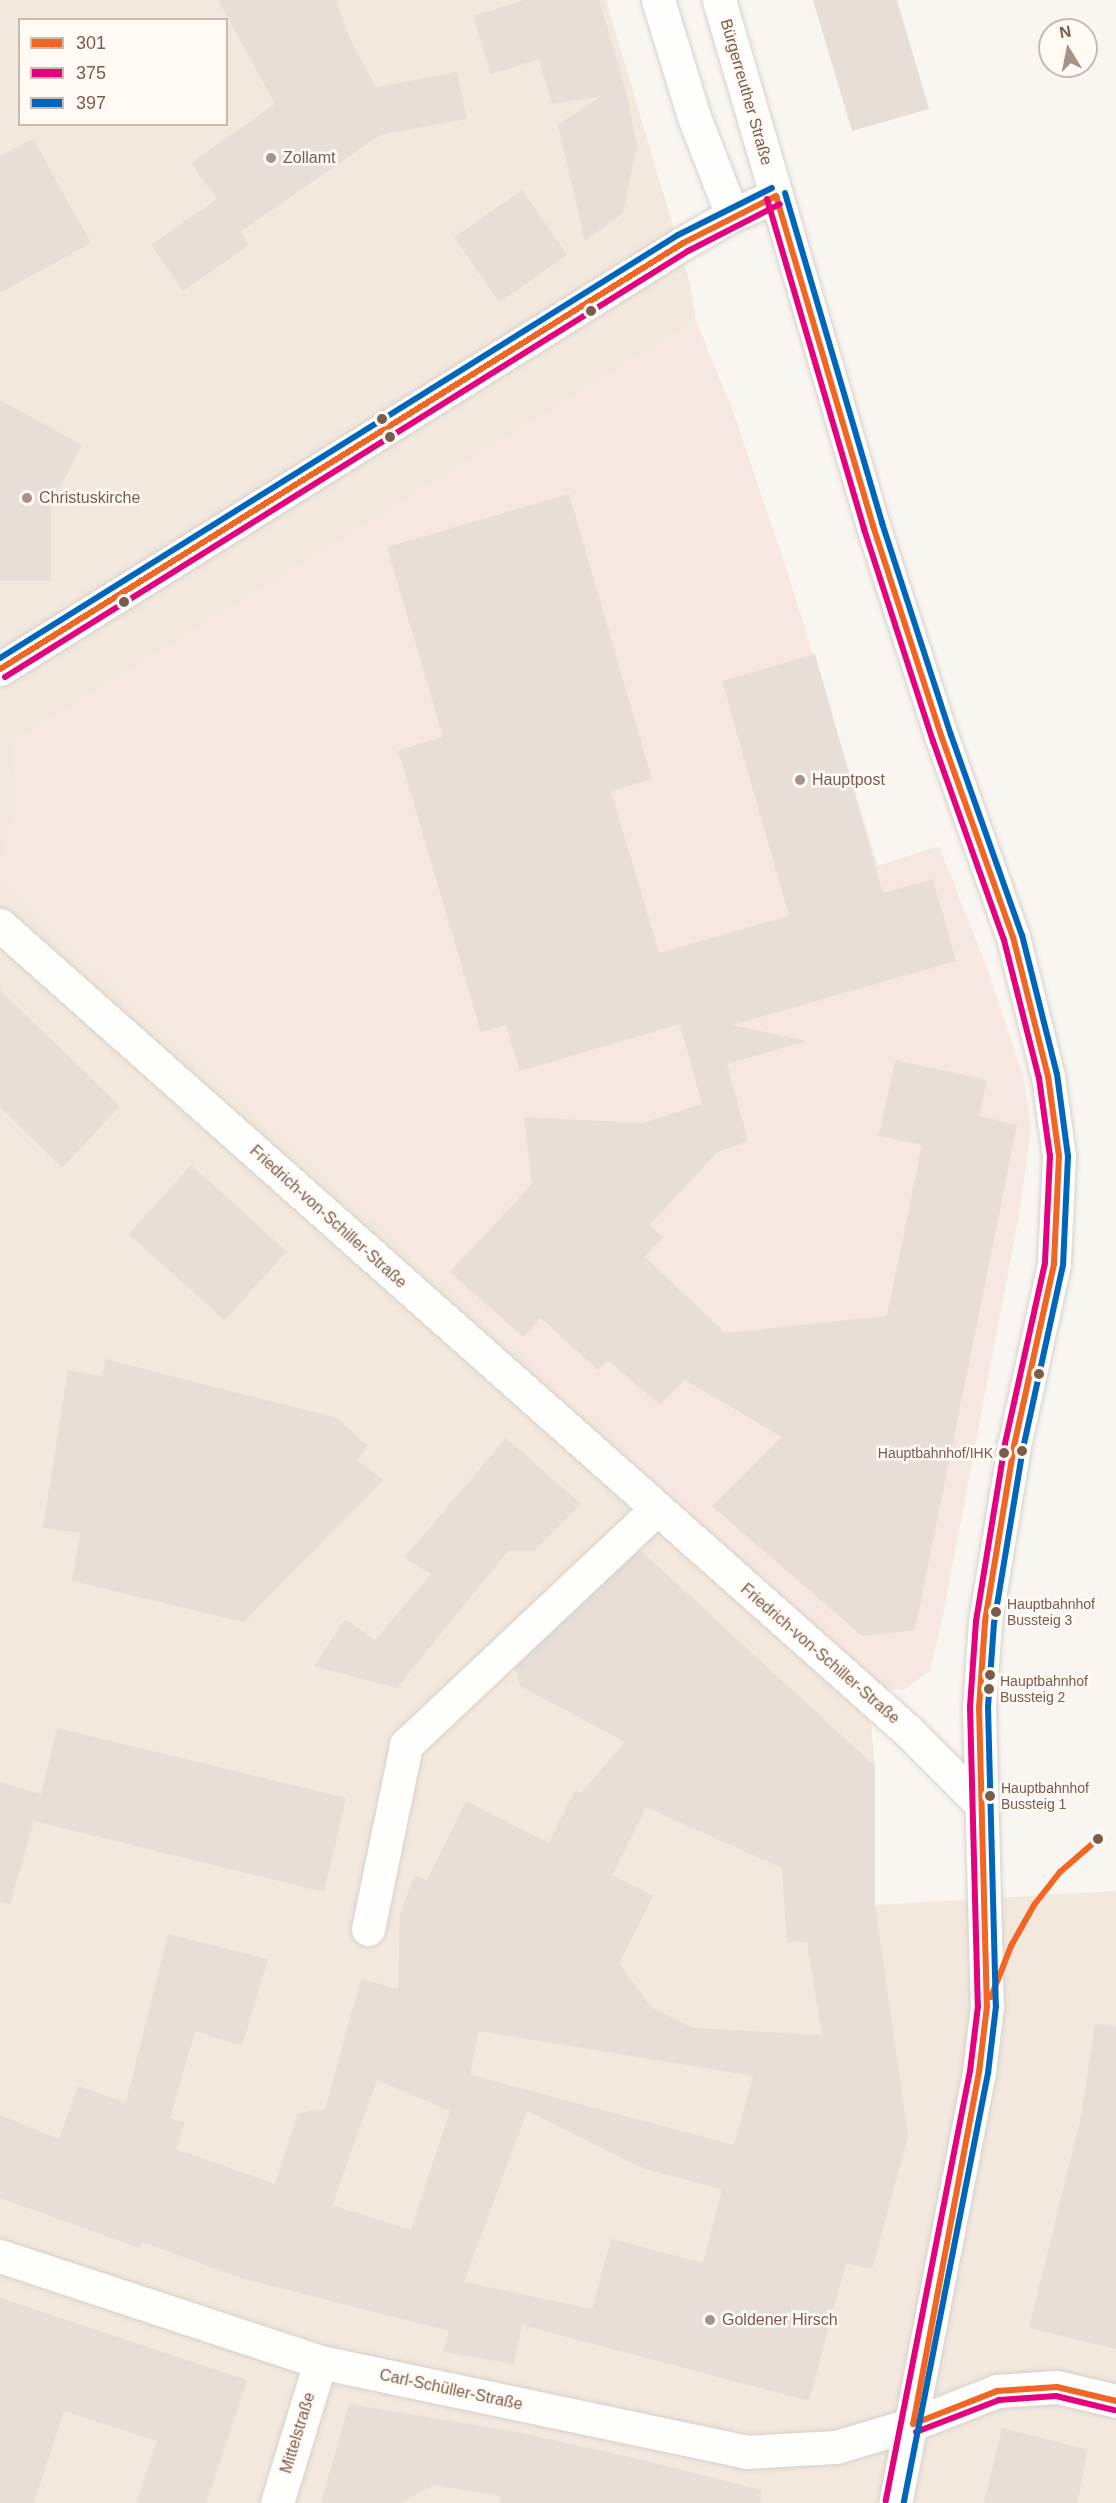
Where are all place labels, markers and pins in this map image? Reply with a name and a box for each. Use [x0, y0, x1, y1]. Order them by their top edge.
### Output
place label: Zollamt [283, 148, 335, 168]
marker: Zollamt [264, 151, 278, 165]
unlabelled marker [585, 305, 597, 317]
unlabelled marker [376, 413, 388, 425]
unlabelled marker [384, 431, 396, 443]
place label: Christuskirche [39, 488, 140, 508]
marker: Christuskirche [20, 491, 34, 505]
unlabelled marker [118, 596, 130, 608]
place label: Hauptpost [812, 770, 885, 790]
marker: Hauptpost [793, 773, 807, 787]
unlabelled marker [1033, 1368, 1045, 1380]
place label: Hauptbahnhof/IHK [878, 1445, 993, 1461]
unlabelled marker [1016, 1445, 1028, 1457]
marker: Hauptbahnhof/IHK [998, 1447, 1010, 1459]
place label: Hauptbahnhof Bussteig 3 [1007, 1596, 1095, 1628]
marker: Hauptbahnhof Bussteig 3 [990, 1606, 1002, 1618]
unlabelled marker [984, 1669, 996, 1681]
place label: Hauptbahnhof Bussteig 2 [1000, 1673, 1088, 1706]
marker: Hauptbahnhof Bussteig 2 [983, 1683, 995, 1695]
place label: Hauptbahnhof Bussteig 1 [1001, 1780, 1089, 1812]
marker: Hauptbahnhof Bussteig 1 [984, 1790, 996, 1802]
unlabelled marker [1092, 1833, 1104, 1845]
place label: Goldener Hirsch [722, 2310, 838, 2330]
marker: Goldener Hirsch [703, 2313, 717, 2327]

